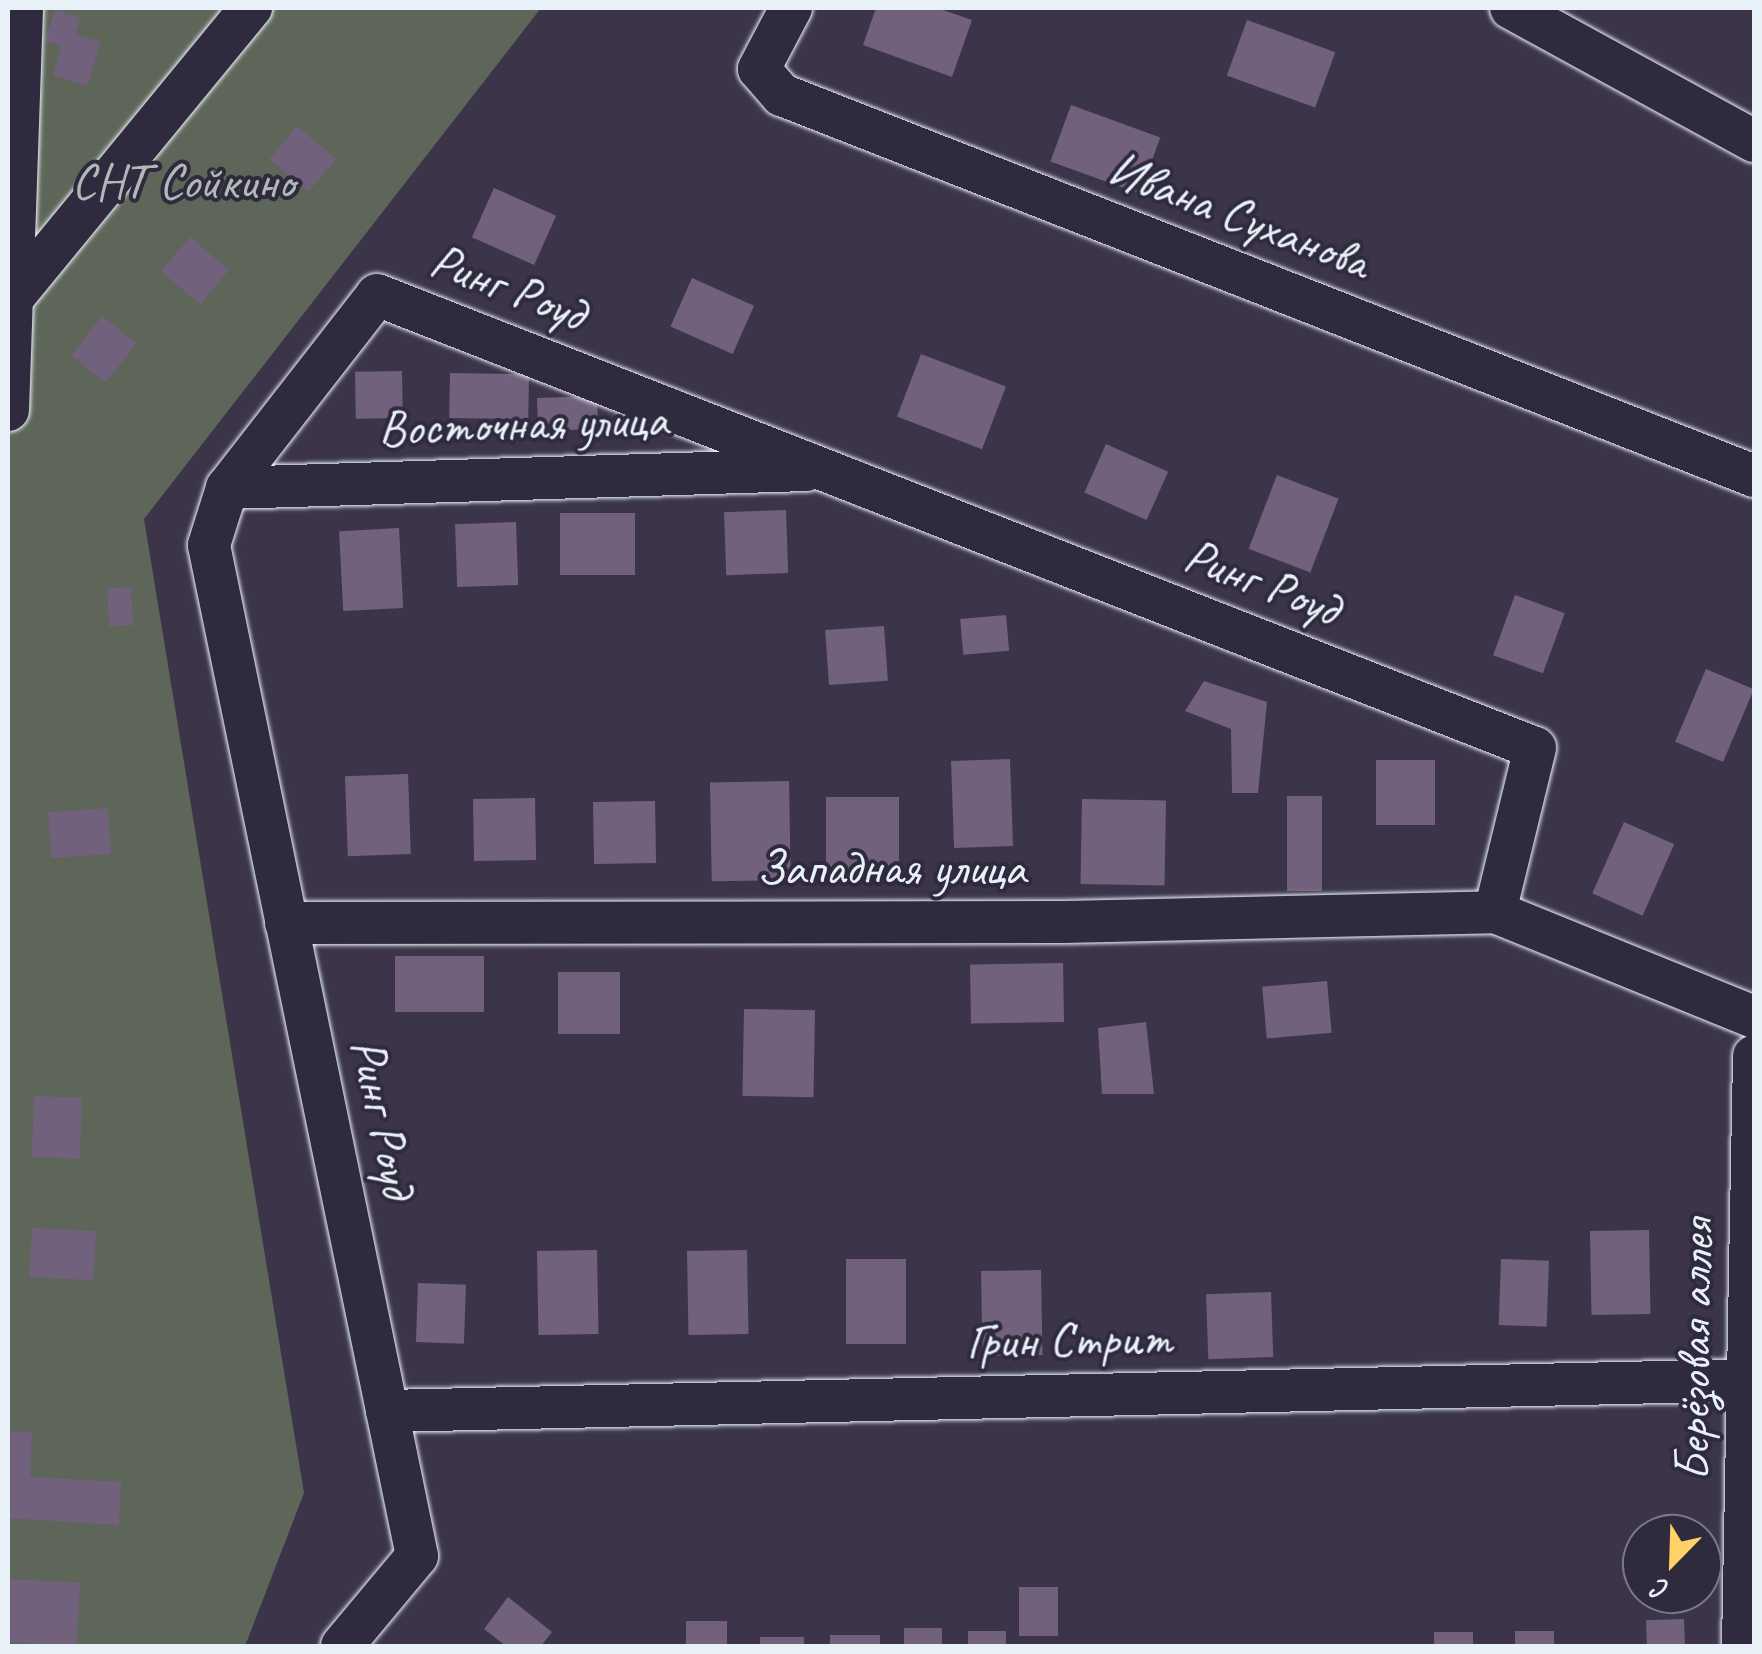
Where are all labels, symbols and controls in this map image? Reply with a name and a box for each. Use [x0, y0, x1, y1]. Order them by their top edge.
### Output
street label: Ивана Суханова [1100, 138, 1378, 292]
park label: СНТ Сойкино [71, 152, 295, 212]
street label: Ринг Роуд [422, 230, 594, 344]
street label: Восточная улица [375, 389, 671, 459]
street label: Ринг Роуд [1176, 525, 1348, 639]
street label: Западная улица [755, 838, 1027, 898]
street label: Ринг Роуд [337, 1033, 429, 1203]
street label: Берёзовая аллея [1662, 1219, 1726, 1481]
street label: Грин Стрит [970, 1308, 1168, 1372]
north arrow [1622, 1514, 1722, 1614]
text: С [1648, 1571, 1674, 1609]

